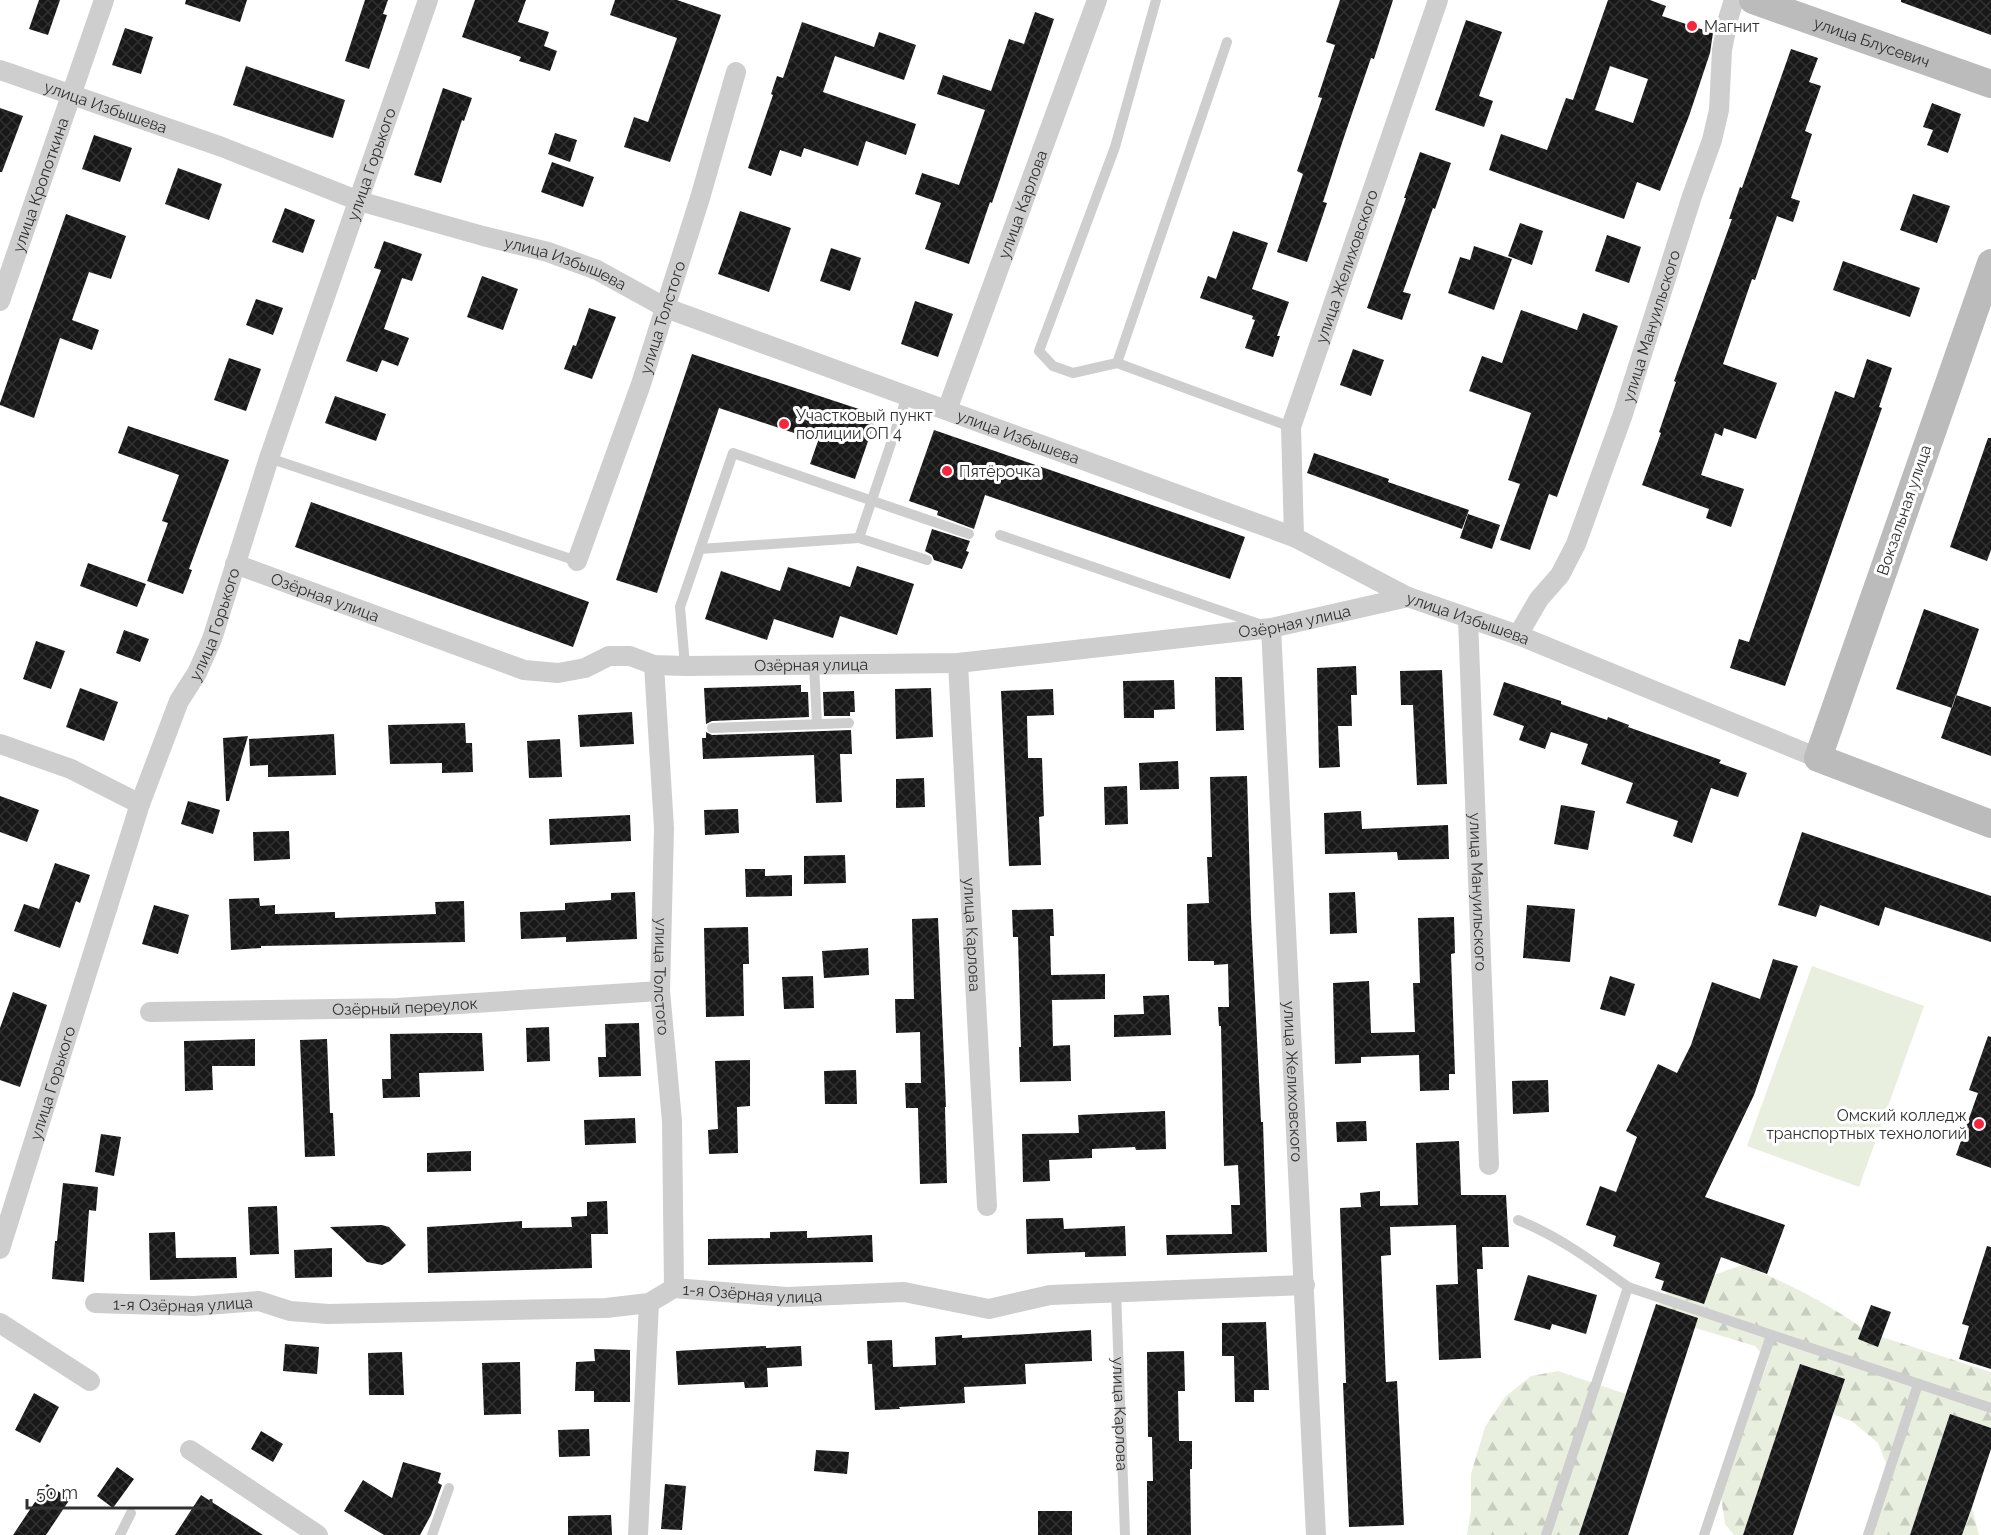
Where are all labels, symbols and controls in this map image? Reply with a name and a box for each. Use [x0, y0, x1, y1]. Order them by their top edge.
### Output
street label: улица Блусевич [1811, 13, 1932, 71]
place label: Магнит [1704, 17, 1760, 36]
marker: Магнит [1685, 19, 1699, 33]
street label: улица Избышева [42, 77, 170, 137]
street label: улица Горького [343, 105, 399, 223]
street label: улица Кропоткина [8, 115, 72, 255]
street label: улица Карлова [994, 147, 1051, 261]
street label: улица Желиховского [1311, 187, 1382, 346]
street label: улица Избышева [502, 232, 630, 294]
street label: улица Мануильского [1618, 248, 1684, 404]
street label: улица Толстого [635, 259, 689, 376]
street label: улица Избышева [954, 405, 1082, 467]
place label: Участковый пункт полиции ОП 4 [796, 406, 933, 443]
marker: Участковый пункт полиции ОП 4 [777, 417, 791, 431]
street label: Вокзальная улица [1873, 442, 1935, 578]
place label: Пятёрочка [959, 462, 1040, 481]
marker: Пятёрочка [940, 464, 954, 478]
street label: улица Горького [185, 565, 243, 684]
street label: Озёрная улица [268, 569, 382, 626]
street label: улица Избышева [1404, 588, 1533, 648]
street label: Озёрная улица [1237, 601, 1352, 641]
street label: Озёрная улица [754, 654, 868, 675]
street label: улица Мануильского [1466, 812, 1491, 971]
street label: улица Карлова [960, 877, 985, 992]
street label: улица Толстого [650, 918, 674, 1036]
street label: Озёрный переулок [332, 993, 478, 1019]
street label: улица Желиховского [1280, 1001, 1307, 1162]
street label: улица Горького [25, 1024, 79, 1142]
place label: Омский колледж транспортных технологий [1766, 1106, 1967, 1143]
marker: Омский колледж транспортных технологий [1972, 1117, 1986, 1131]
street label: 1-я Озёрная улица [682, 1279, 823, 1307]
street label: 1-я Озёрная улица [113, 1292, 253, 1316]
street label: улица Карлова [1109, 1357, 1132, 1471]
scale bar [27, 1472, 212, 1510]
text: 50 m [36, 1482, 78, 1503]

